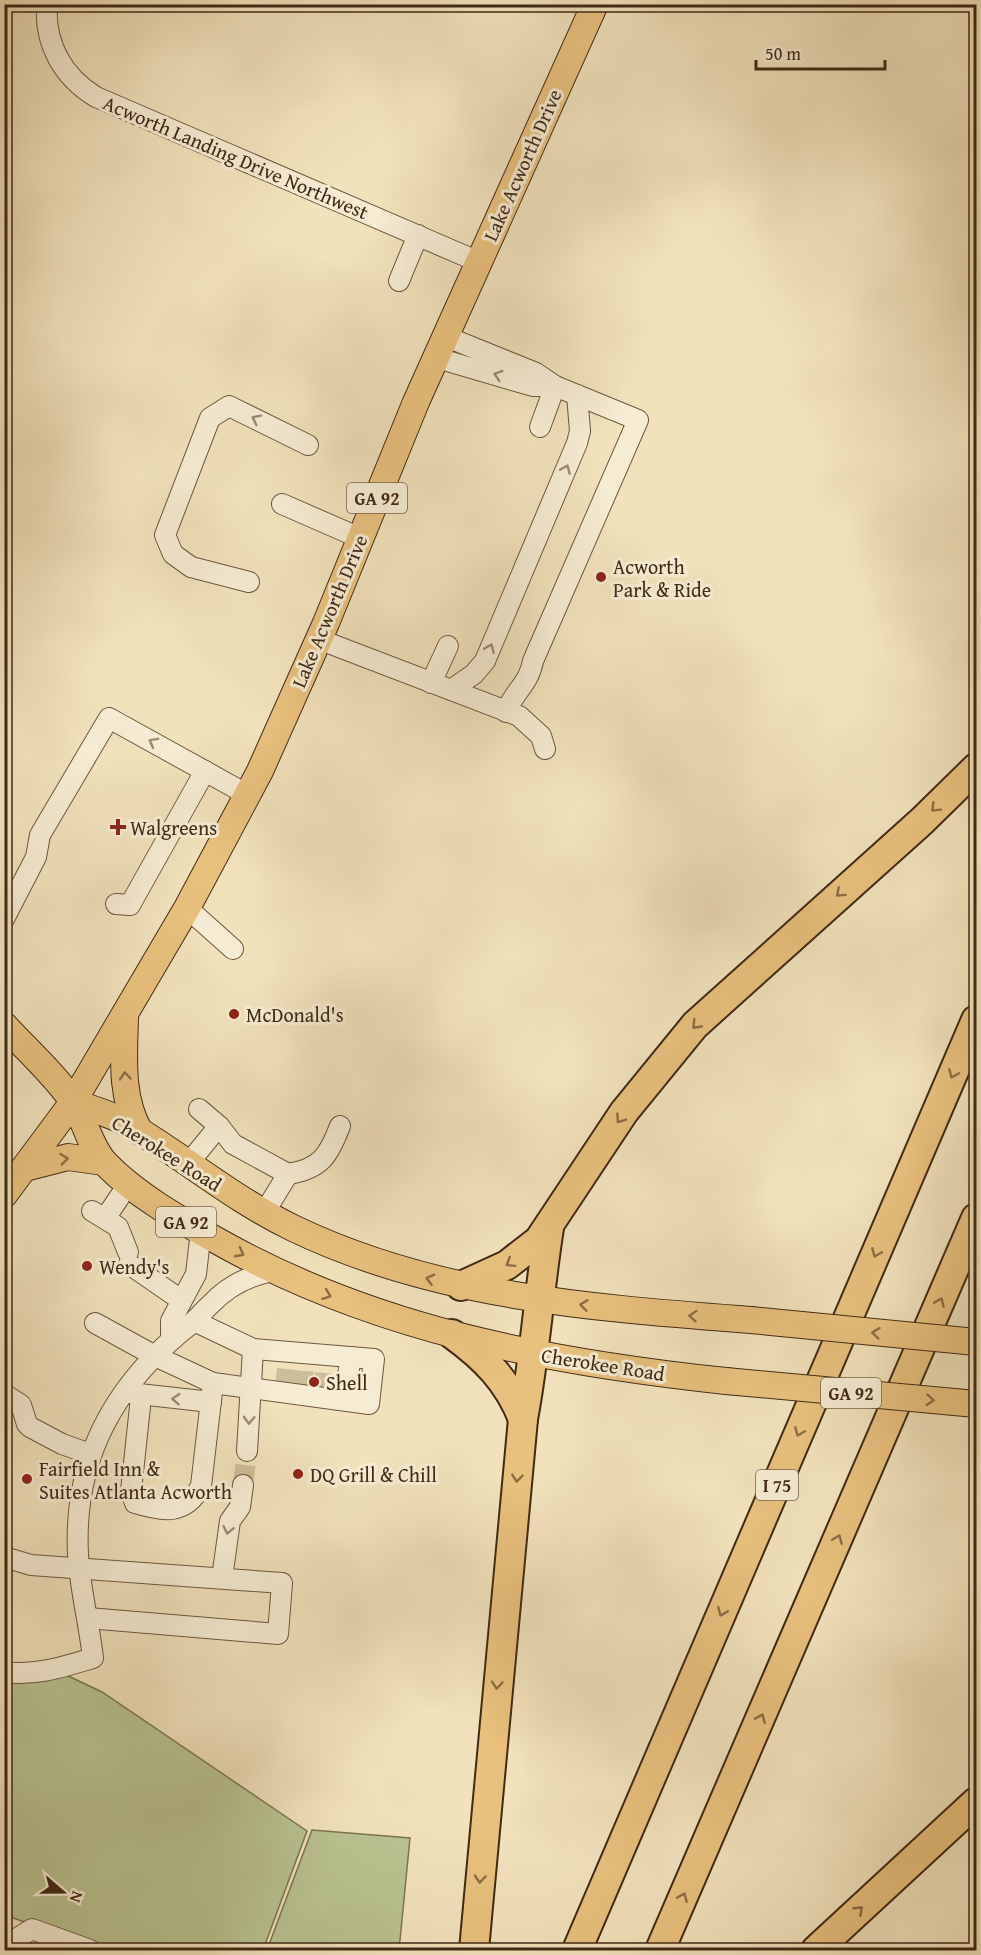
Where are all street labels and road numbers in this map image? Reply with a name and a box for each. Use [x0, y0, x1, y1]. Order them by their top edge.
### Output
street label: Lake Acworth Drive [475, 84, 569, 246]
street label: Acworth Landing Drive Northwest [99, 88, 373, 226]
road number: GA 92 [347, 483, 407, 513]
street label: Lake Acworth Drive [284, 530, 374, 692]
street label: Cherokee Road [107, 1108, 228, 1198]
road number: GA 92 [156, 1207, 216, 1237]
street label: Cherokee Road [539, 1340, 667, 1388]
road number: GA 92 [821, 1378, 881, 1408]
road number: I 75 [756, 1470, 798, 1500]

